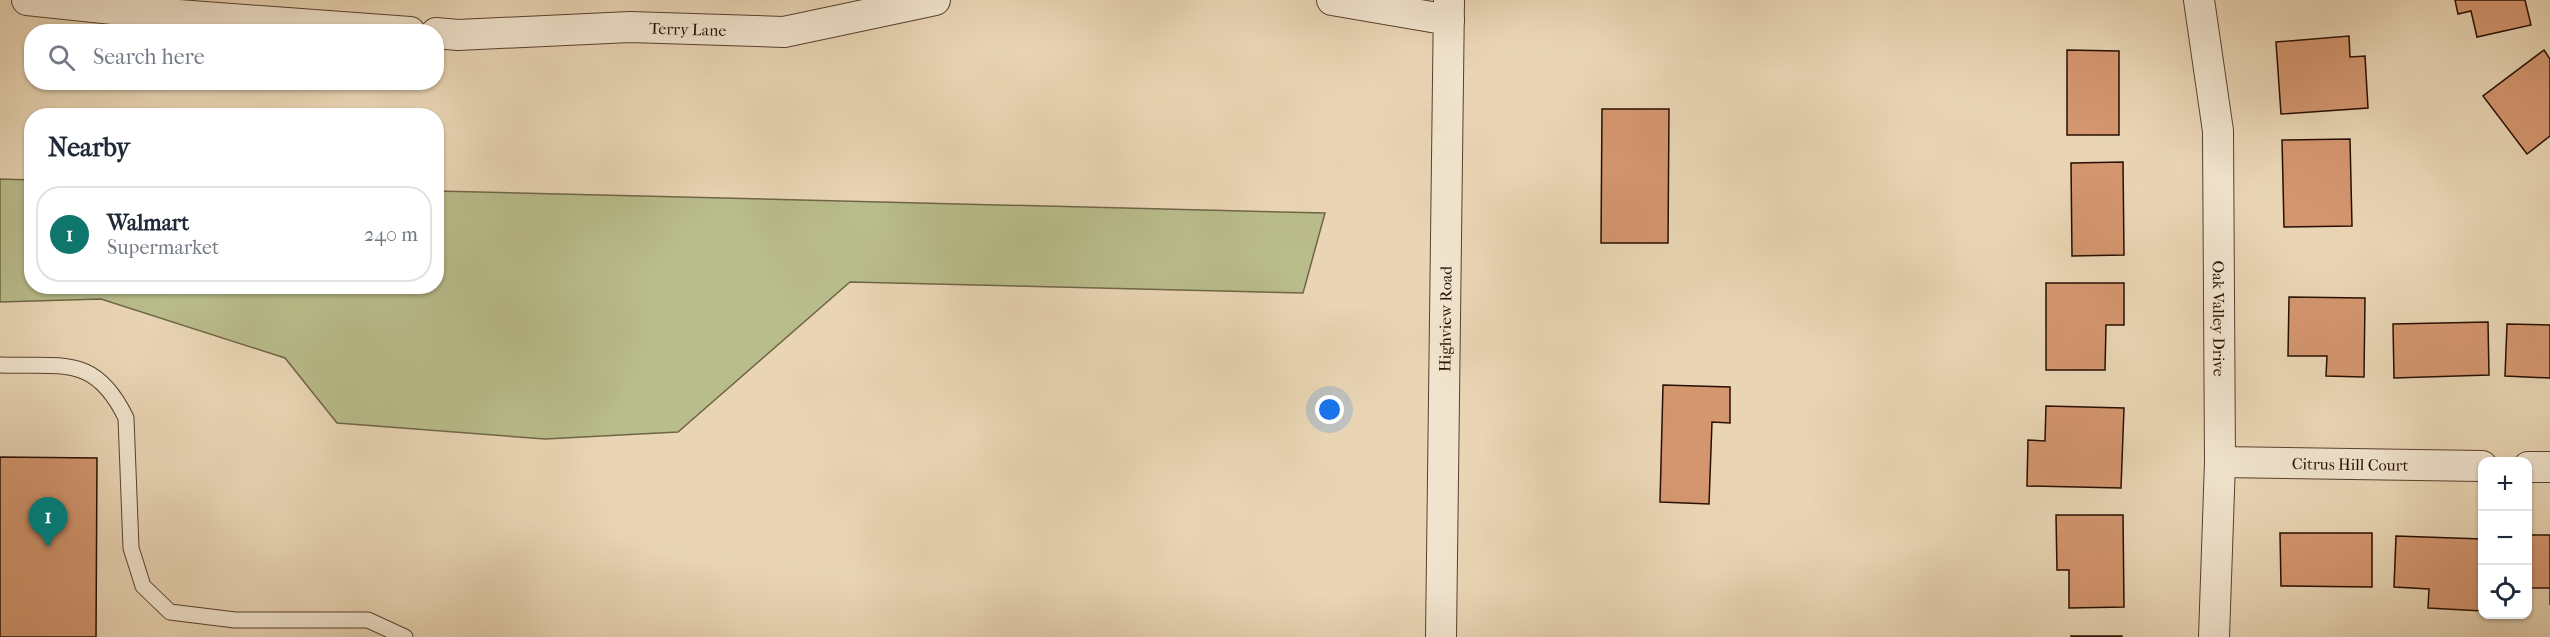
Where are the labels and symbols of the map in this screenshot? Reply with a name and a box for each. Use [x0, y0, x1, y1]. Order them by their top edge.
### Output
street label: Terry Lane [649, 18, 727, 40]
street label: Oak Valley Drive [2209, 261, 2229, 377]
street label: Highview Road [1435, 266, 1455, 372]
your location [1315, 395, 1344, 424]
street label: Citrus Hill Court [2292, 454, 2409, 474]
pin: 1 [28, 498, 68, 547]

